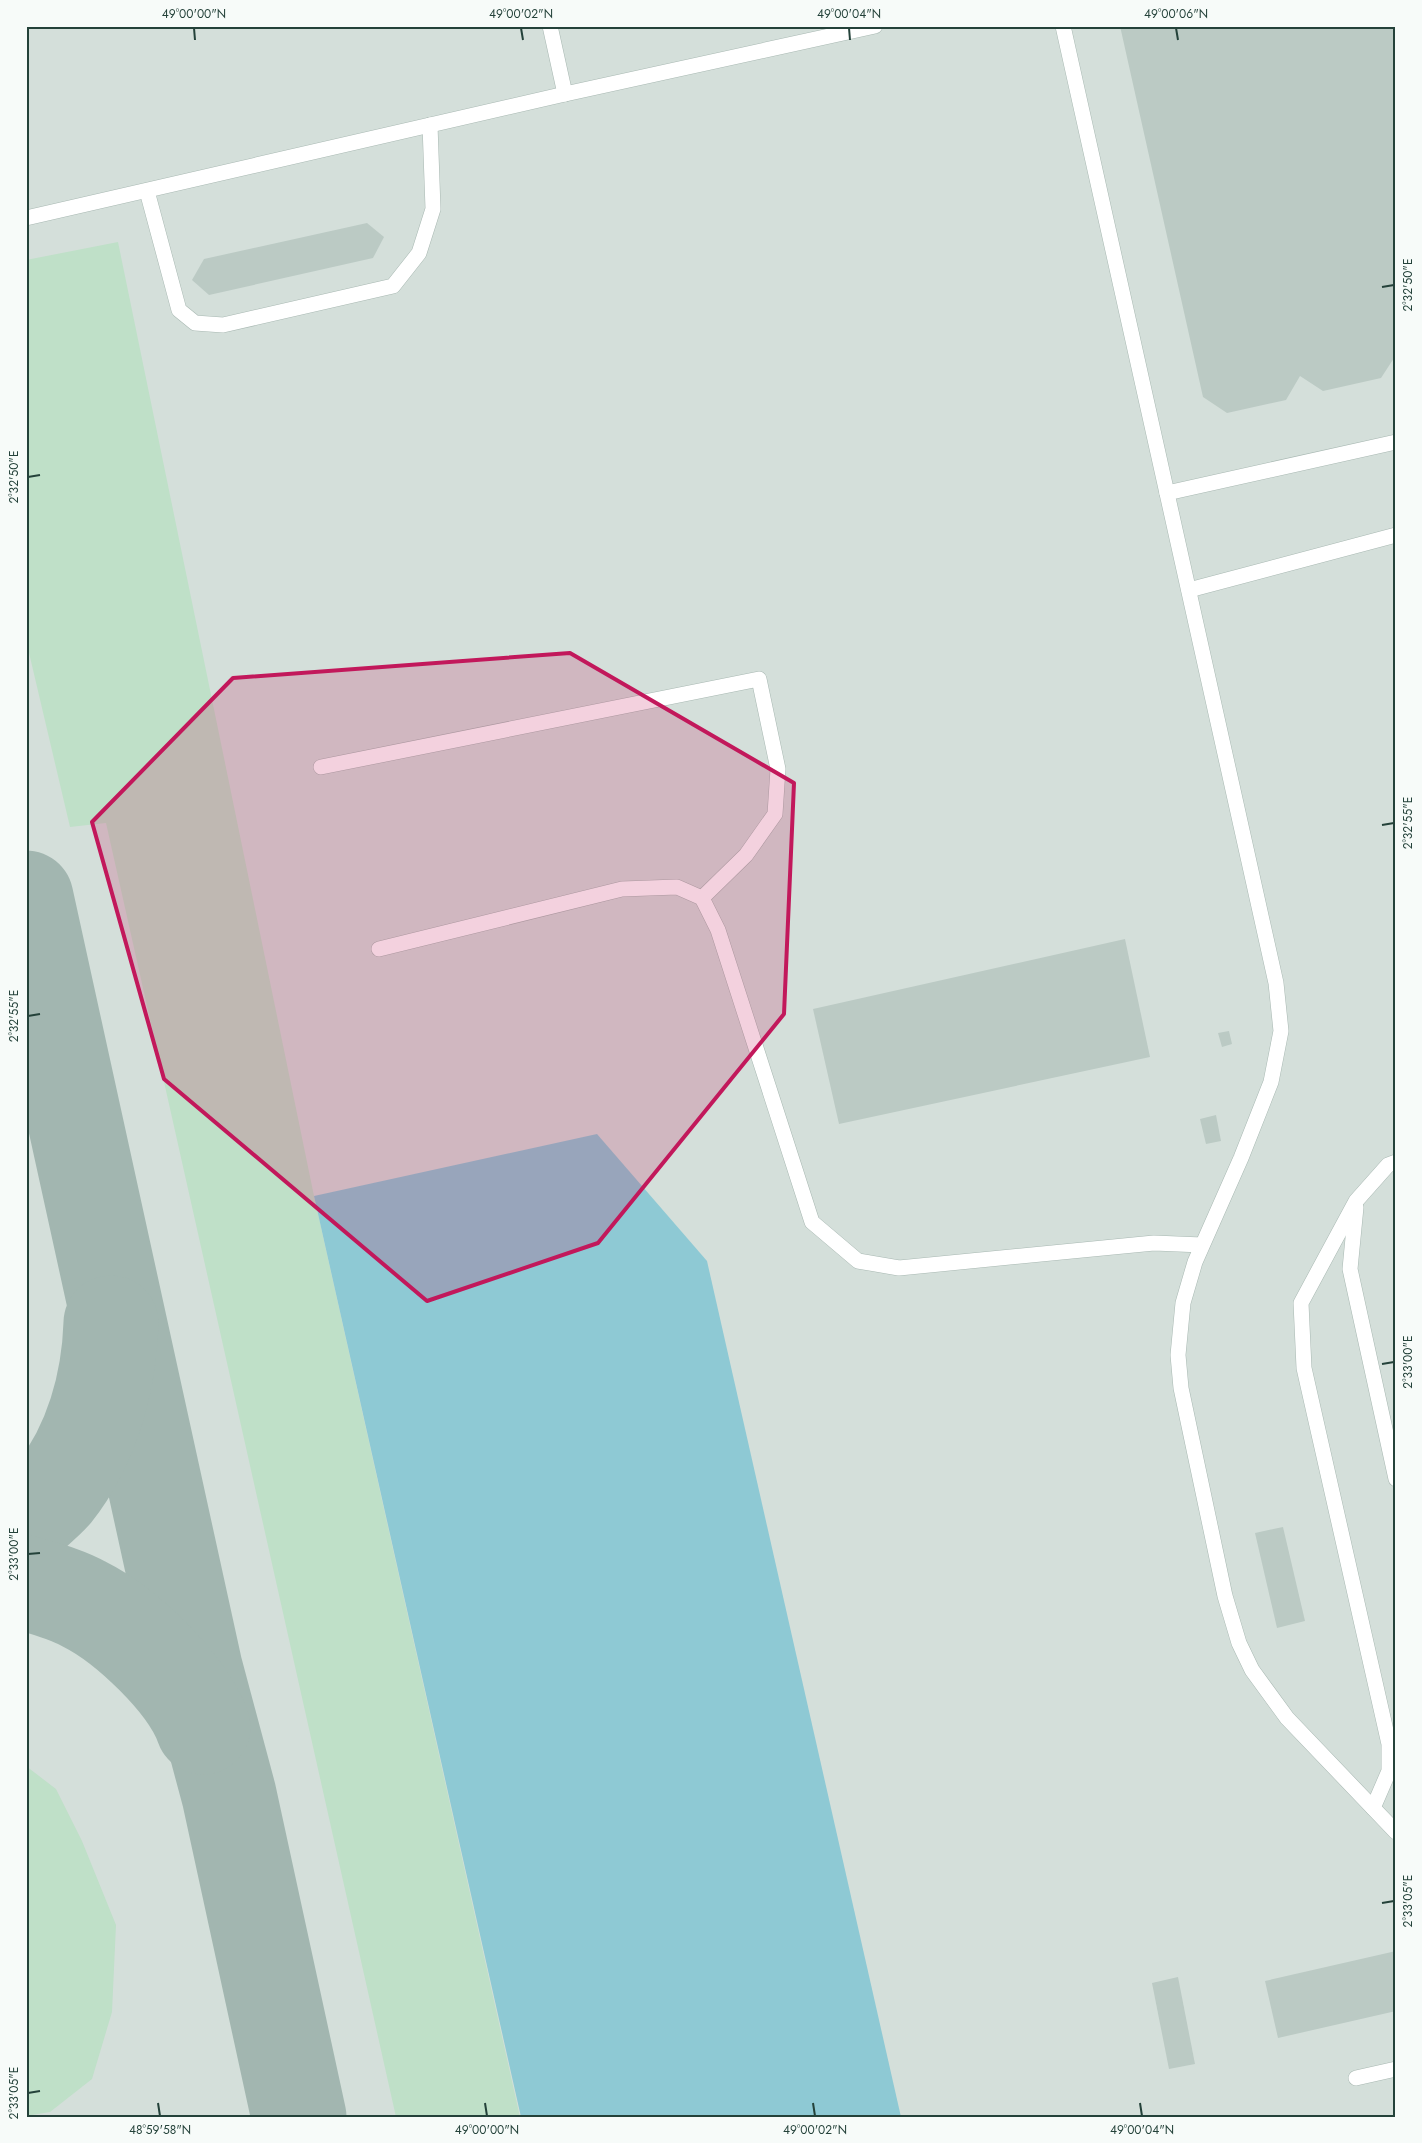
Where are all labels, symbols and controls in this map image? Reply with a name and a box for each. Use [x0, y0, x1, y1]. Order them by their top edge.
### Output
text: 49°00'00"N [162, 5, 226, 23]
text: 49°00'02"N [489, 5, 553, 23]
text: 49°00'04"N [817, 5, 881, 23]
text: 49°00'06"N [1144, 5, 1208, 23]
text: 2°32'50"E [1399, 258, 1417, 312]
text: 2°32'50"E [5, 450, 23, 504]
text: 2°32'55"E [1399, 797, 1417, 849]
text: 2°32'55"E [5, 990, 23, 1042]
text: 2°33'00"E [1399, 1335, 1417, 1389]
text: 2°33'00"E [5, 1527, 23, 1581]
text: 2°33'05"E [1399, 1875, 1417, 1927]
text: 2°33'05"E [5, 2067, 23, 2119]
text: 48°59'58"N [129, 2121, 191, 2139]
text: 49°00'00"N [455, 2121, 519, 2139]
text: 49°00'02"N [783, 2121, 847, 2139]
text: 49°00'04"N [1110, 2121, 1174, 2139]

